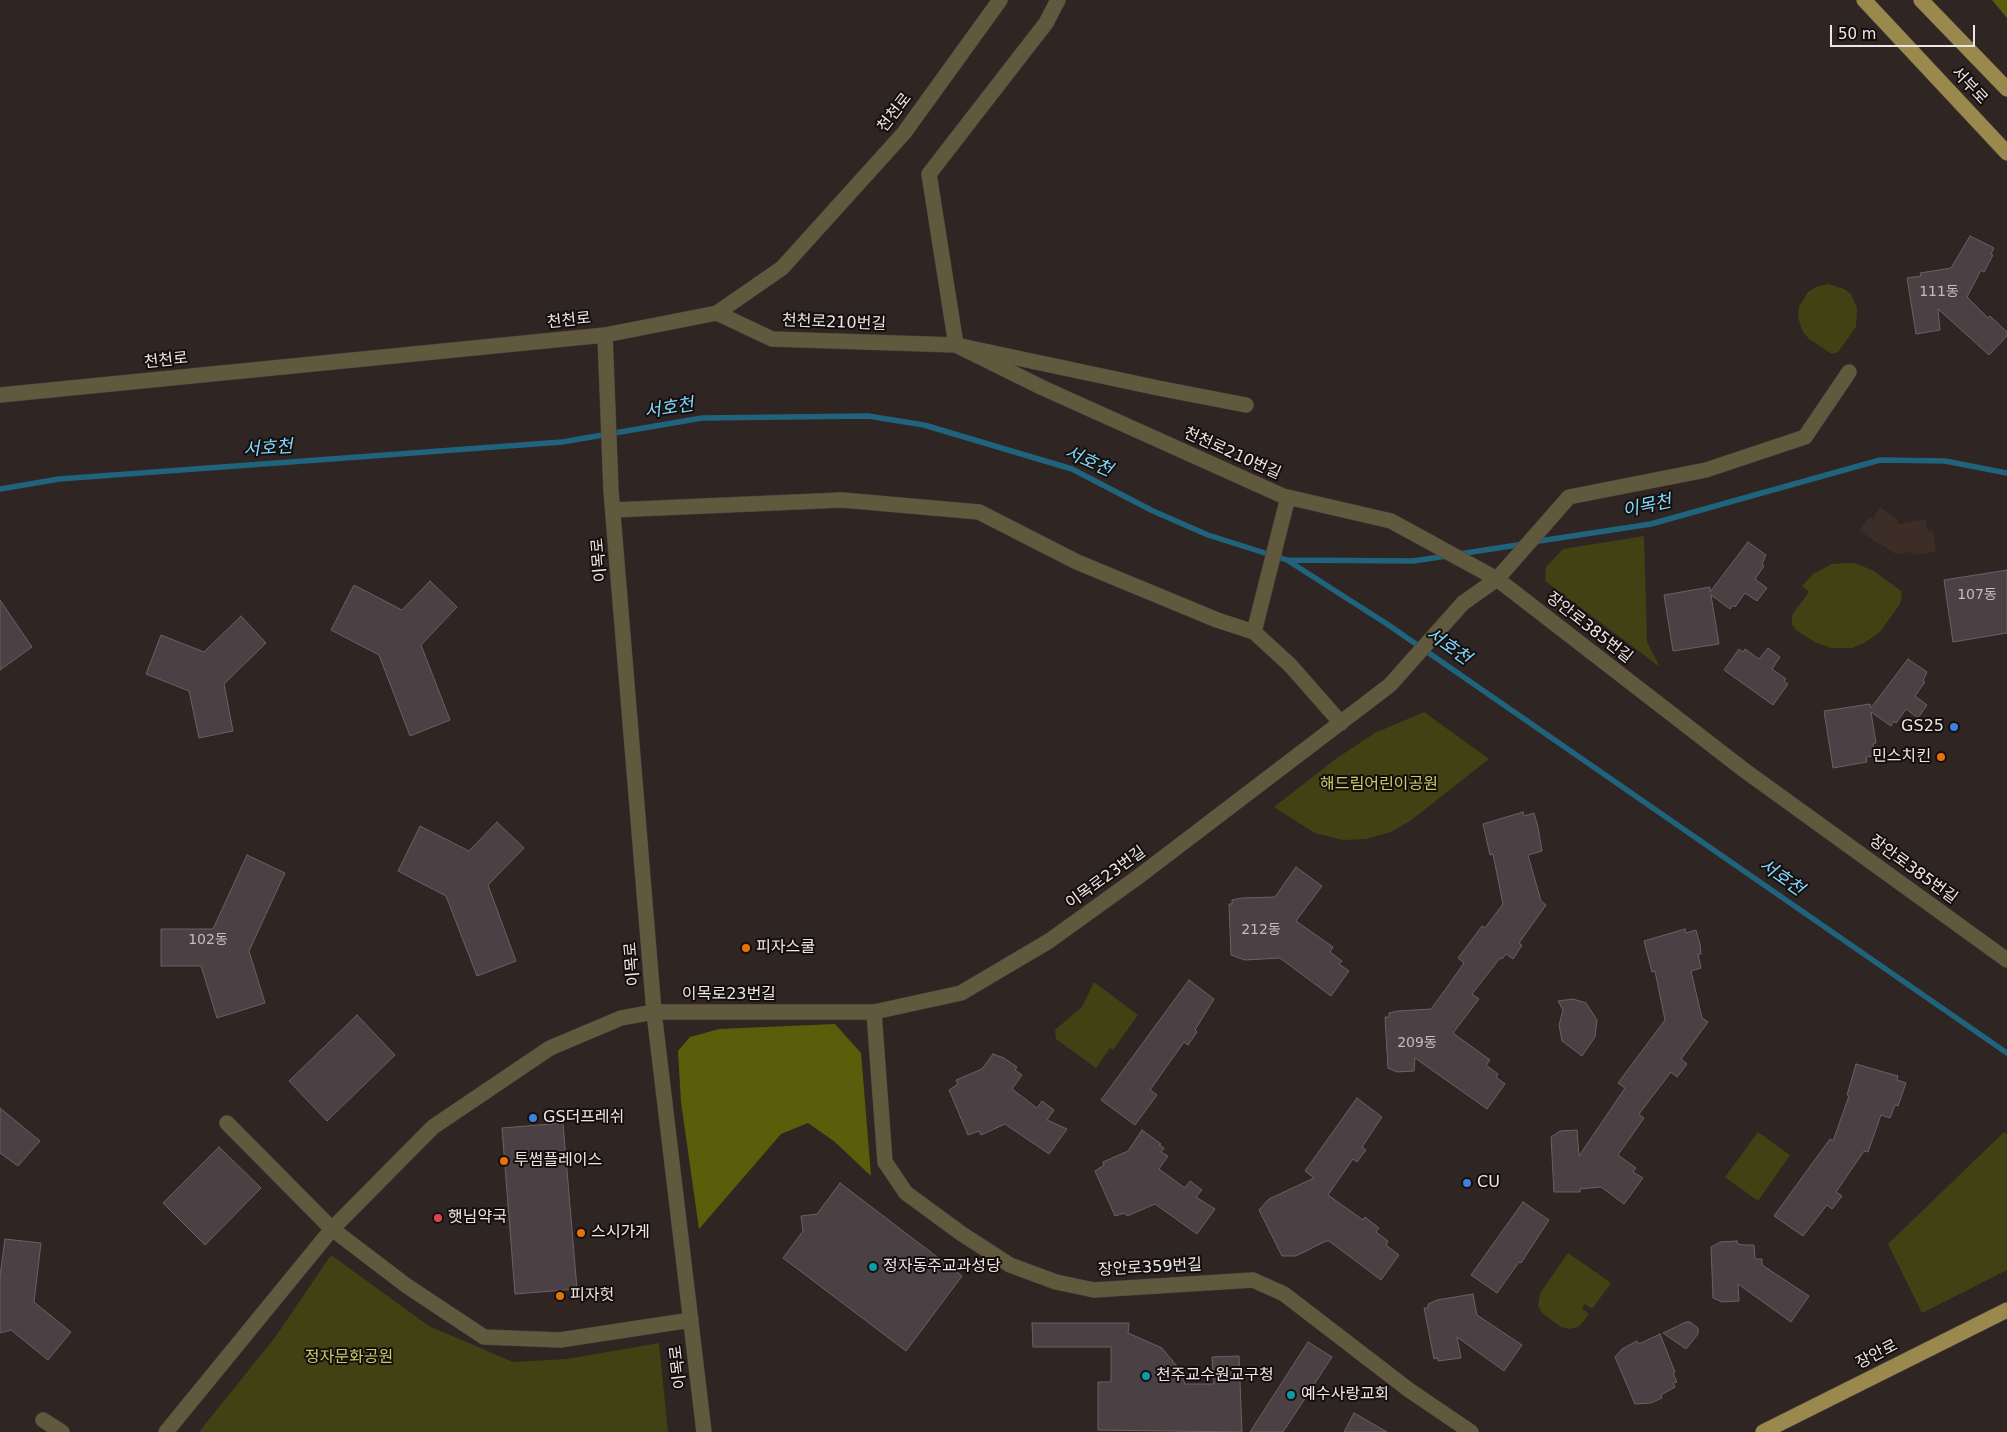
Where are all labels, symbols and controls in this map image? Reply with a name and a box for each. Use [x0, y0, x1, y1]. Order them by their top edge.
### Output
scale bar [1832, 15, 1977, 47]
text: 50 m [1838, 25, 1876, 43]
street label: 서부로 [1947, 63, 1991, 109]
street label: 천천로 [874, 90, 916, 136]
house number: 111동 [1919, 284, 1959, 300]
street label: 천천로 [546, 309, 592, 333]
street label: 천천로210번길 [782, 312, 886, 334]
street label: 천천로 [143, 349, 189, 373]
water label: 서호천 [643, 394, 695, 424]
street label: 천천로210번길 [1181, 424, 1283, 484]
water label: 서호천 [242, 436, 294, 462]
water label: 서호천 [1061, 442, 1115, 482]
water label: 이목천 [1620, 491, 1674, 523]
street label: 이목로 [589, 537, 611, 583]
house number: 107동 [1957, 587, 1997, 603]
street label: 장안로385번길 [1542, 588, 1636, 668]
water label: 서호천 [1421, 624, 1475, 670]
place label: GS25 [1901, 717, 1944, 737]
marker: GS25 [1948, 721, 1960, 733]
place label: 민스치킨 [1872, 747, 1931, 767]
marker: 민스치킨 [1935, 751, 1947, 763]
park label: 해드림어린이공원 [1320, 775, 1438, 795]
street label: 장안로385번길 [1865, 832, 1961, 908]
street label: 이목로23번길 [1062, 843, 1150, 913]
water label: 서호천 [1754, 855, 1808, 901]
house number: 212동 [1241, 922, 1281, 938]
house number: 102동 [188, 932, 228, 948]
place label: 피자스쿨 [756, 938, 815, 958]
street label: 이목로 [622, 941, 644, 987]
marker: 피자스쿨 [740, 942, 752, 954]
street label: 이목로23번길 [682, 985, 776, 1005]
house number: 209동 [1397, 1035, 1437, 1051]
place label: GS더프레쉬 [543, 1108, 624, 1128]
marker: GS더프레쉬 [527, 1112, 539, 1124]
place label: 투썸플레이스 [514, 1151, 602, 1171]
marker: 투썸플레이스 [498, 1155, 510, 1167]
place label: CU [1477, 1173, 1500, 1193]
marker: CU [1461, 1177, 1473, 1189]
place label: 햇님약국 [448, 1208, 507, 1228]
marker: 햇님약국 [432, 1212, 444, 1224]
place label: 스시가게 [591, 1223, 650, 1243]
marker: 스시가게 [575, 1227, 587, 1239]
street label: 장안로359번길 [1097, 1256, 1203, 1280]
place label: 정자동주교과성당 [883, 1257, 1001, 1277]
marker: 정자동주교과성당 [867, 1261, 879, 1273]
place label: 피자헛 [570, 1286, 614, 1306]
marker: 피자헛 [554, 1290, 566, 1302]
street label: 장안로 [1853, 1336, 1901, 1374]
street label: 이목로 [667, 1344, 691, 1390]
park label: 정자문화공원 [305, 1348, 393, 1368]
place label: 천주교수원교구청 [1156, 1366, 1274, 1386]
marker: 천주교수원교구청 [1140, 1370, 1152, 1382]
place label: 예수사랑교회 [1301, 1385, 1389, 1405]
marker: 예수사랑교회 [1285, 1389, 1297, 1401]

